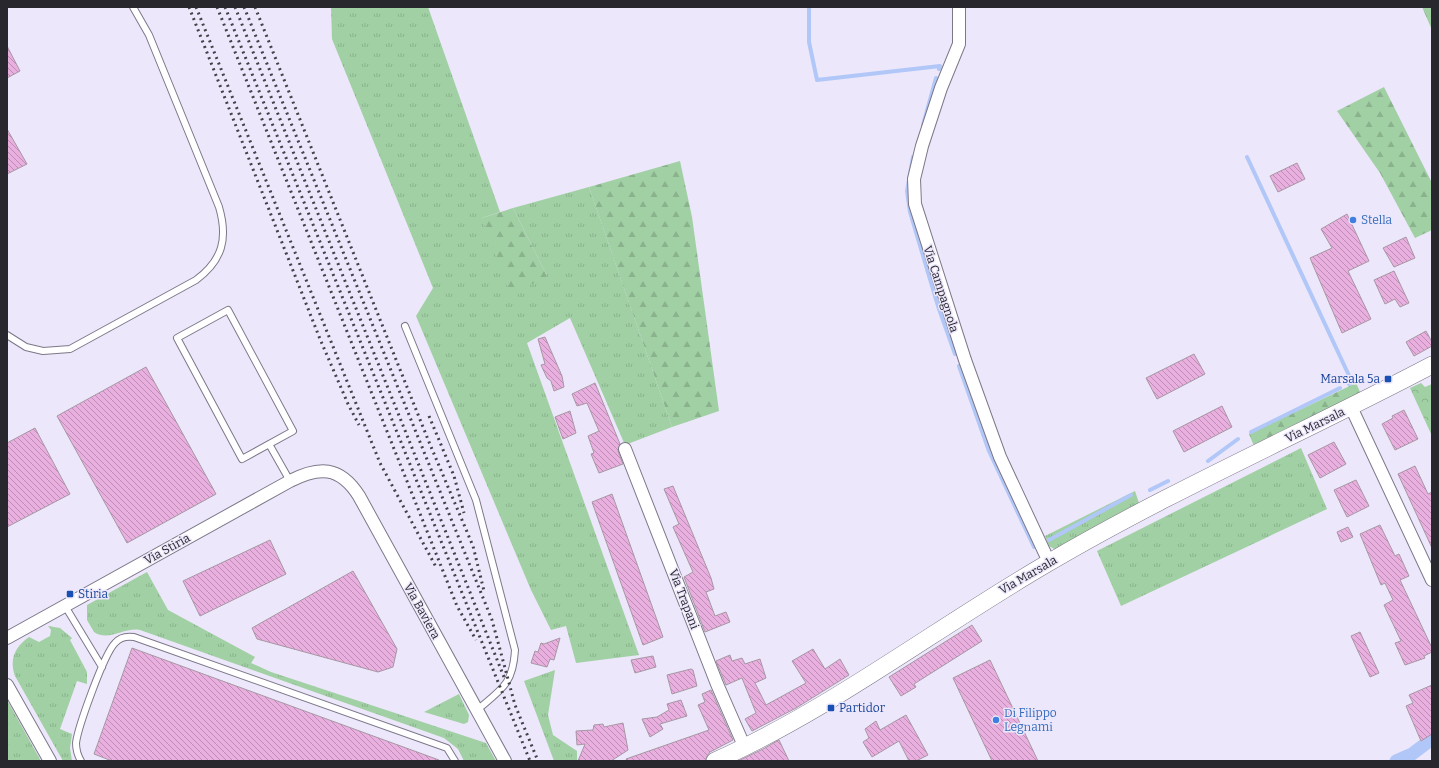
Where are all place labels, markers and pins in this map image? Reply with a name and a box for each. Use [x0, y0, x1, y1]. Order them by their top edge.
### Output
place label: Stella [1361, 213, 1393, 227]
marker: Stella [1348, 215, 1358, 225]
place label: Marsala 5a [1320, 372, 1380, 386]
marker: Marsala 5a [1383, 374, 1393, 384]
place label: Stiria [78, 587, 109, 601]
marker: Stiria [65, 589, 75, 599]
place label: Partidor [839, 701, 886, 715]
marker: Partidor [826, 703, 836, 713]
place label: Di Filippo Legnami [1004, 706, 1057, 734]
marker: Di Filippo Legnami [991, 715, 1001, 725]

